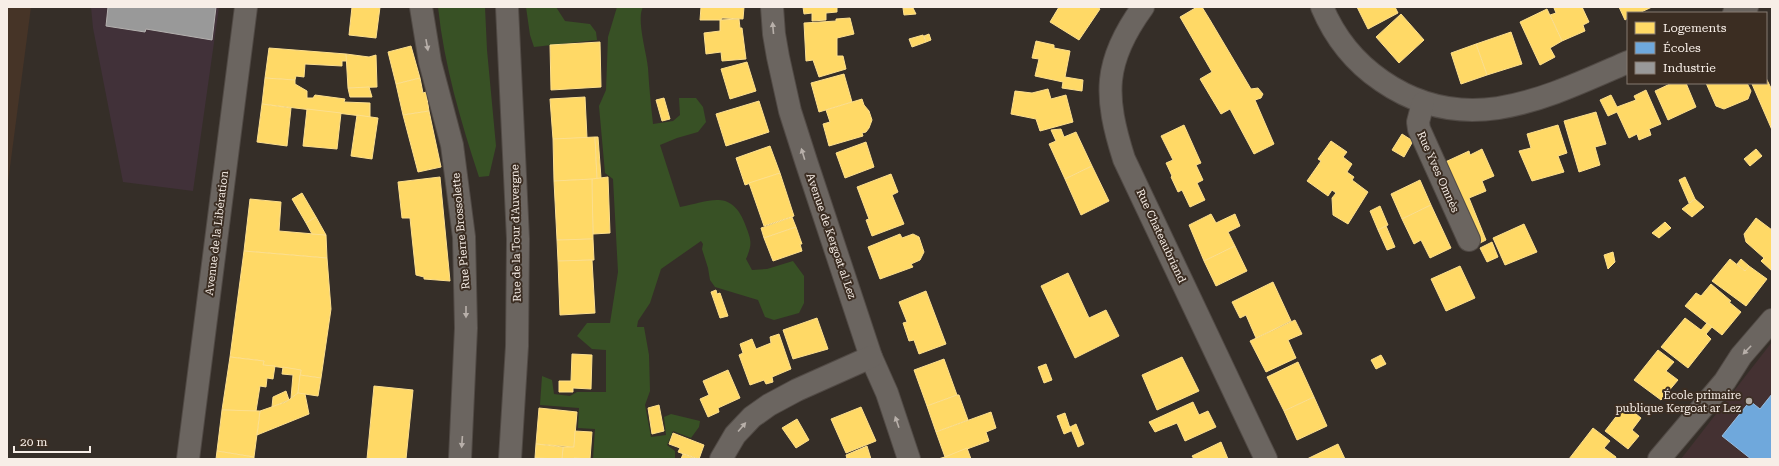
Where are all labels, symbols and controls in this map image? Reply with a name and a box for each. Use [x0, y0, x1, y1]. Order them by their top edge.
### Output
legend [1627, 12, 1767, 84]
text: Logements [1663, 21, 1727, 35]
one-way arrow [770, 22, 777, 34]
one-way arrow [425, 39, 431, 52]
text: Écoles [1663, 41, 1701, 55]
text: Industrie [1663, 61, 1716, 75]
street label: Rue Yves Omnès [1414, 129, 1462, 215]
one-way arrow [800, 148, 806, 160]
street label: Rue de la Tour d'Auvergne [508, 164, 524, 302]
street label: Avenue de la Libération [203, 170, 231, 296]
street label: Rue Pierre Brossolette [449, 172, 473, 290]
street label: Avenue de Kergoat al Lez [803, 172, 859, 300]
street label: Rue Chateaubriand [1134, 187, 1188, 285]
one-way arrow [463, 306, 469, 319]
one-way arrow [1742, 345, 1752, 355]
place label: École primaire publique Kergoat ar Lez [1615, 388, 1741, 415]
marker: École primaire publique Kergoat ar Lez [1744, 396, 1754, 406]
one-way arrow [894, 416, 900, 428]
one-way arrow [738, 421, 747, 432]
scale bar [14, 428, 90, 454]
text: 20 m [20, 435, 47, 449]
one-way arrow [458, 436, 465, 448]

